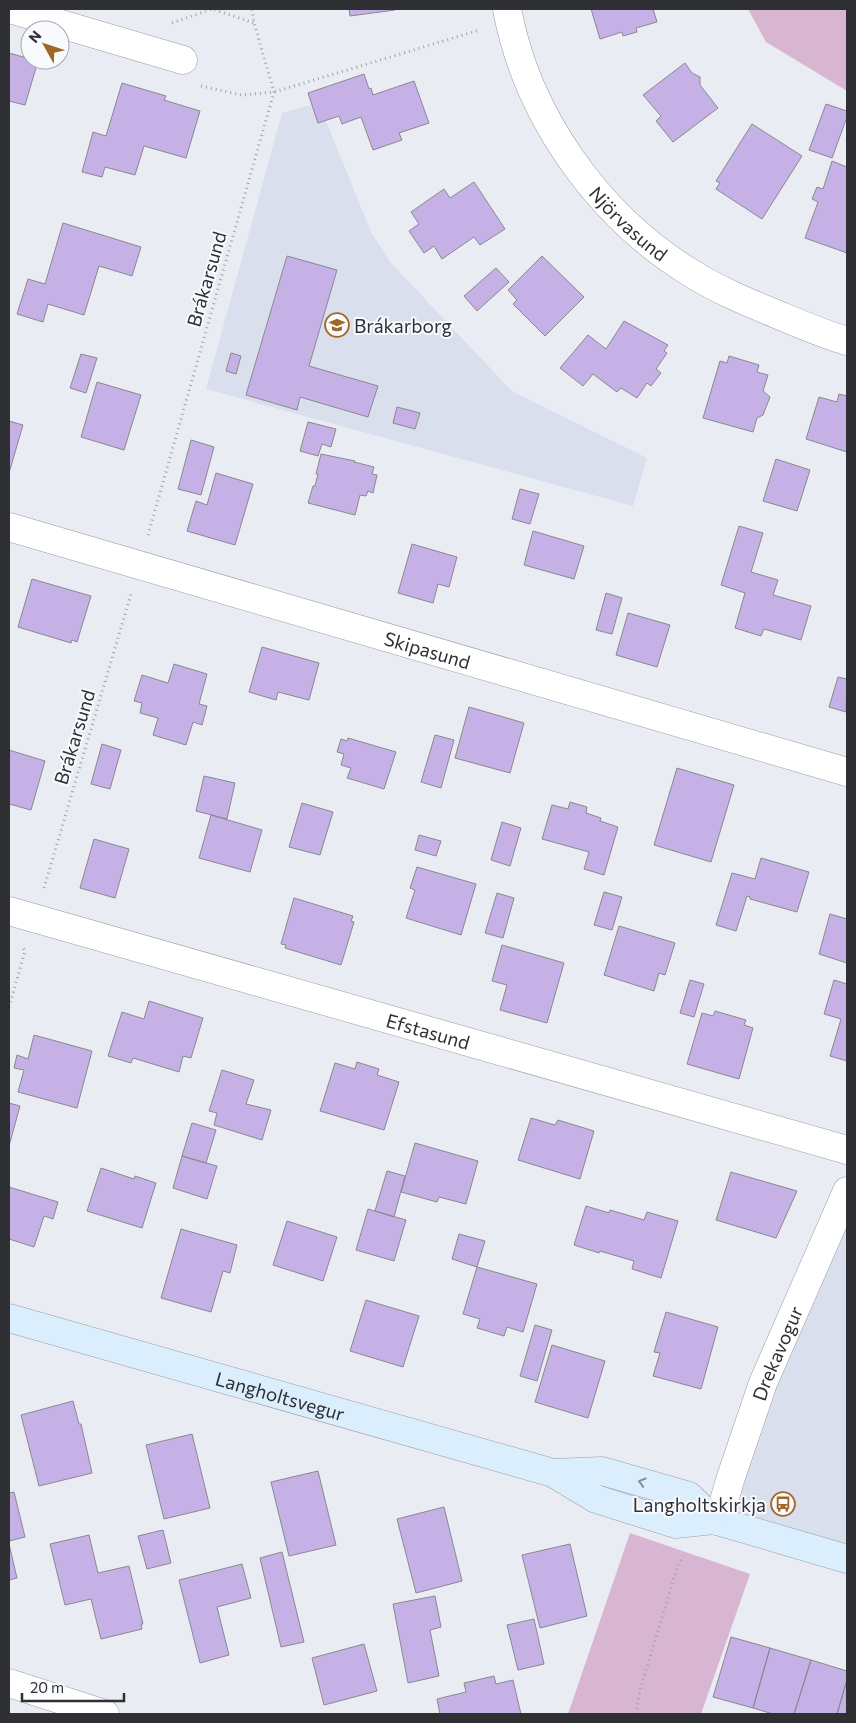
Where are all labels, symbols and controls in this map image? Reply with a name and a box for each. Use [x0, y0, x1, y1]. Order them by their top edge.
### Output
north arrow [20, 20, 70, 70]
text: N [25, 27, 45, 46]
street label: Njörvasund [585, 181, 673, 265]
street label: Brákarsund [181, 229, 231, 329]
school or university icon: Brákarborg [324, 312, 350, 338]
place label: Brákarborg [354, 314, 452, 337]
street label: Skipasund [382, 626, 473, 673]
street label: Brákarsund [49, 687, 99, 787]
street label: Efstasund [384, 1008, 473, 1053]
street label: Drekavogur [746, 1302, 807, 1403]
street label: Langholtsvegur [213, 1366, 348, 1425]
one-way arrow [638, 1478, 646, 1488]
bus stop icon: Langholtskirkja [770, 1491, 796, 1517]
place label: Langholtskirkja [633, 1493, 766, 1516]
scale bar [22, 1670, 125, 1702]
text: 20 m [30, 1678, 64, 1696]

